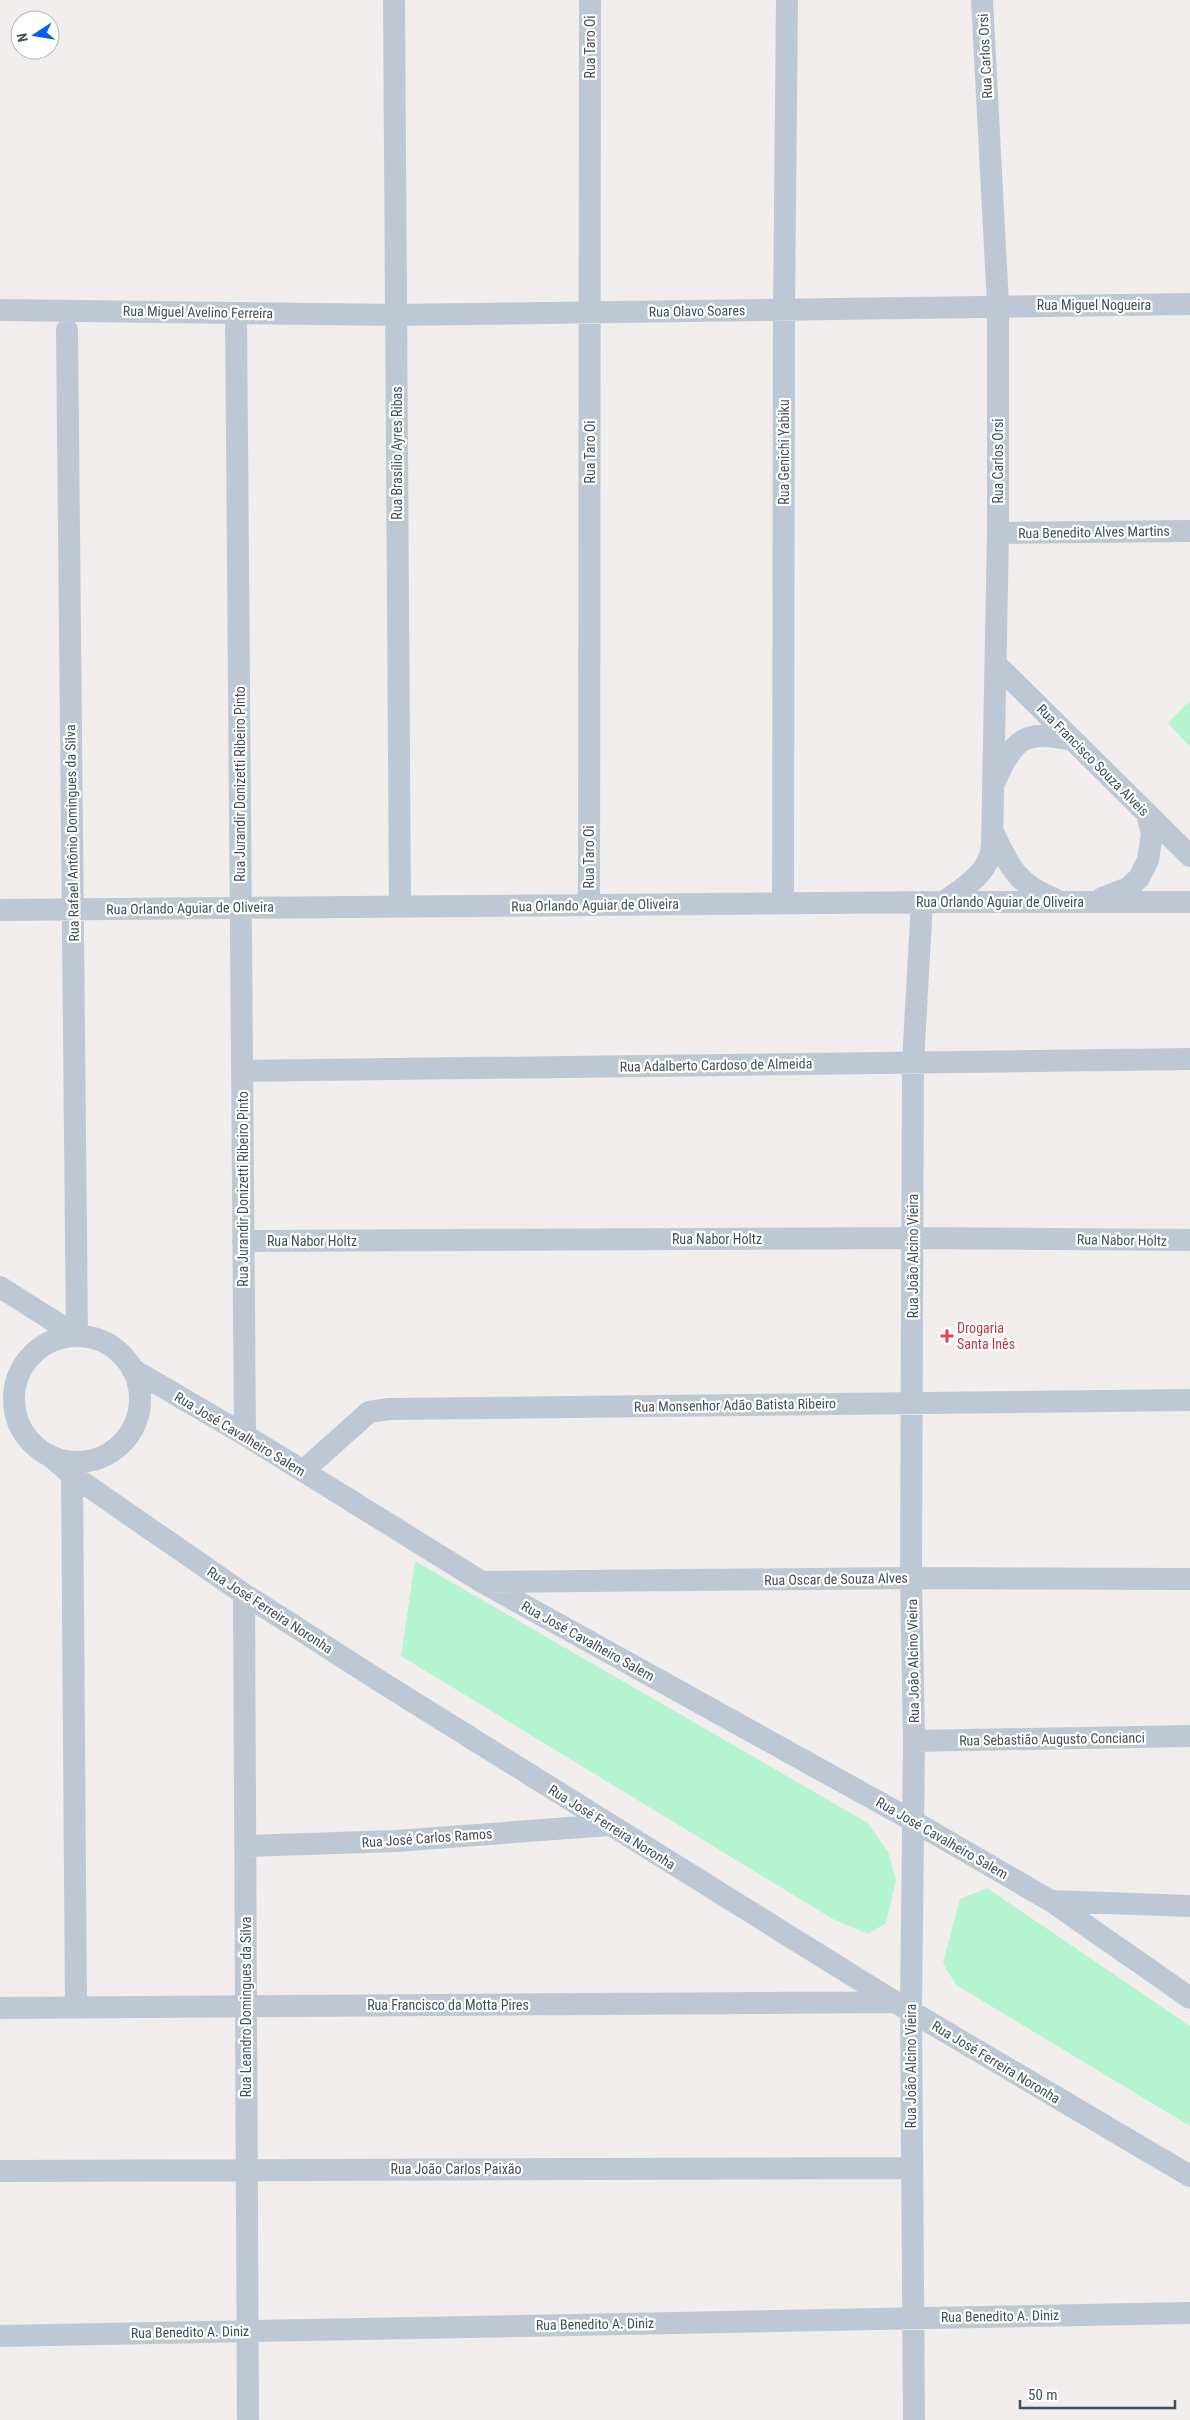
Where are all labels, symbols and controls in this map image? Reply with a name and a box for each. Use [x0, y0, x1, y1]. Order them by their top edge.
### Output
north arrow [10, 10, 60, 60]
street label: Rua Carlos Orsi [975, 13, 995, 99]
street label: Rua Taro Oi [582, 15, 598, 79]
text: N [14, 32, 31, 44]
street label: Rua Miguel Nogueira [1037, 297, 1151, 313]
street label: Rua Olavo Soares [649, 302, 745, 320]
street label: Rua Miguel Avelino Ferreira [123, 303, 273, 321]
street label: Rua Brasílio Ayres Ribas [389, 386, 405, 520]
street label: Rua Genichi Yabiku [776, 399, 792, 505]
street label: Rua Carlos Orsi [990, 418, 1006, 504]
street label: Rua Taro Oi [582, 420, 598, 484]
street label: Rua Benedito Alves Martins [1018, 523, 1170, 541]
street label: Rua Jurandir Donizetti Ribeiro Pinto [232, 686, 248, 882]
street label: Rua Francisco Souza Alveis [1034, 701, 1152, 819]
street label: Rua Rafael Antônio Domingues da Silva [62, 724, 82, 942]
street label: Rua Taro Oi [581, 825, 597, 889]
street label: Rua Orlando Aguiar de Oliveira [916, 894, 1084, 910]
street label: Rua Orlando Aguiar de Oliveira [511, 896, 679, 914]
street label: Rua Orlando Aguiar de Oliveira [106, 899, 274, 917]
street label: Rua Adalberto Cardoso de Almeida [620, 1055, 812, 1075]
street label: Rua Jurandir Donizetti Ribeiro Pinto [235, 1091, 251, 1287]
street label: Rua João Alcino Vieira [905, 1194, 921, 1318]
street label: Rua Nabor Holtz [672, 1231, 762, 1247]
street label: Rua Nabor Holtz [1077, 1231, 1167, 1249]
street label: Rua Nabor Holtz [267, 1233, 357, 1249]
place label: Drogaria Santa Inês [957, 1320, 1015, 1352]
marker: Drogaria Santa Inês [941, 1330, 953, 1342]
street label: Rua José Cavalheiro Salem [172, 1389, 308, 1479]
street label: Rua Monsenhor Adão Batista Ribeiro [634, 1395, 836, 1415]
street label: Rua José Ferreira Noronha [204, 1563, 336, 1657]
street label: Rua Oscar de Souza Alves [764, 1570, 908, 1588]
street label: Rua José Cavalheiro Salem [519, 1598, 657, 1684]
street label: Rua João Alcino Vieira [904, 1599, 922, 1723]
street label: Rua Sebastião Augusto Concianci [959, 1729, 1145, 1749]
street label: Rua José Ferreira Noronha [546, 1781, 678, 1873]
street label: Rua José Cavalheiro Salem [873, 1794, 1011, 1882]
street label: Rua José Carlos Ramos [361, 1825, 493, 1851]
street label: Rua Leandro Domingues da Silva [238, 1917, 254, 2097]
street label: Rua Francisco da Motta Pires [367, 1997, 529, 2013]
street label: Rua João Alcino Vieira [903, 2004, 919, 2128]
street label: Rua José Ferreira Noronha [929, 2017, 1063, 2107]
street label: Rua João Carlos Paixão [390, 2161, 522, 2177]
street label: Rua Benedito A. Diniz [941, 2307, 1059, 2325]
street label: Rua Benedito A. Diniz [536, 2315, 654, 2333]
street label: Rua Benedito A. Diniz [131, 2323, 249, 2341]
scale bar [1020, 2378, 1175, 2410]
text: 50 m [1028, 2386, 1058, 2404]

